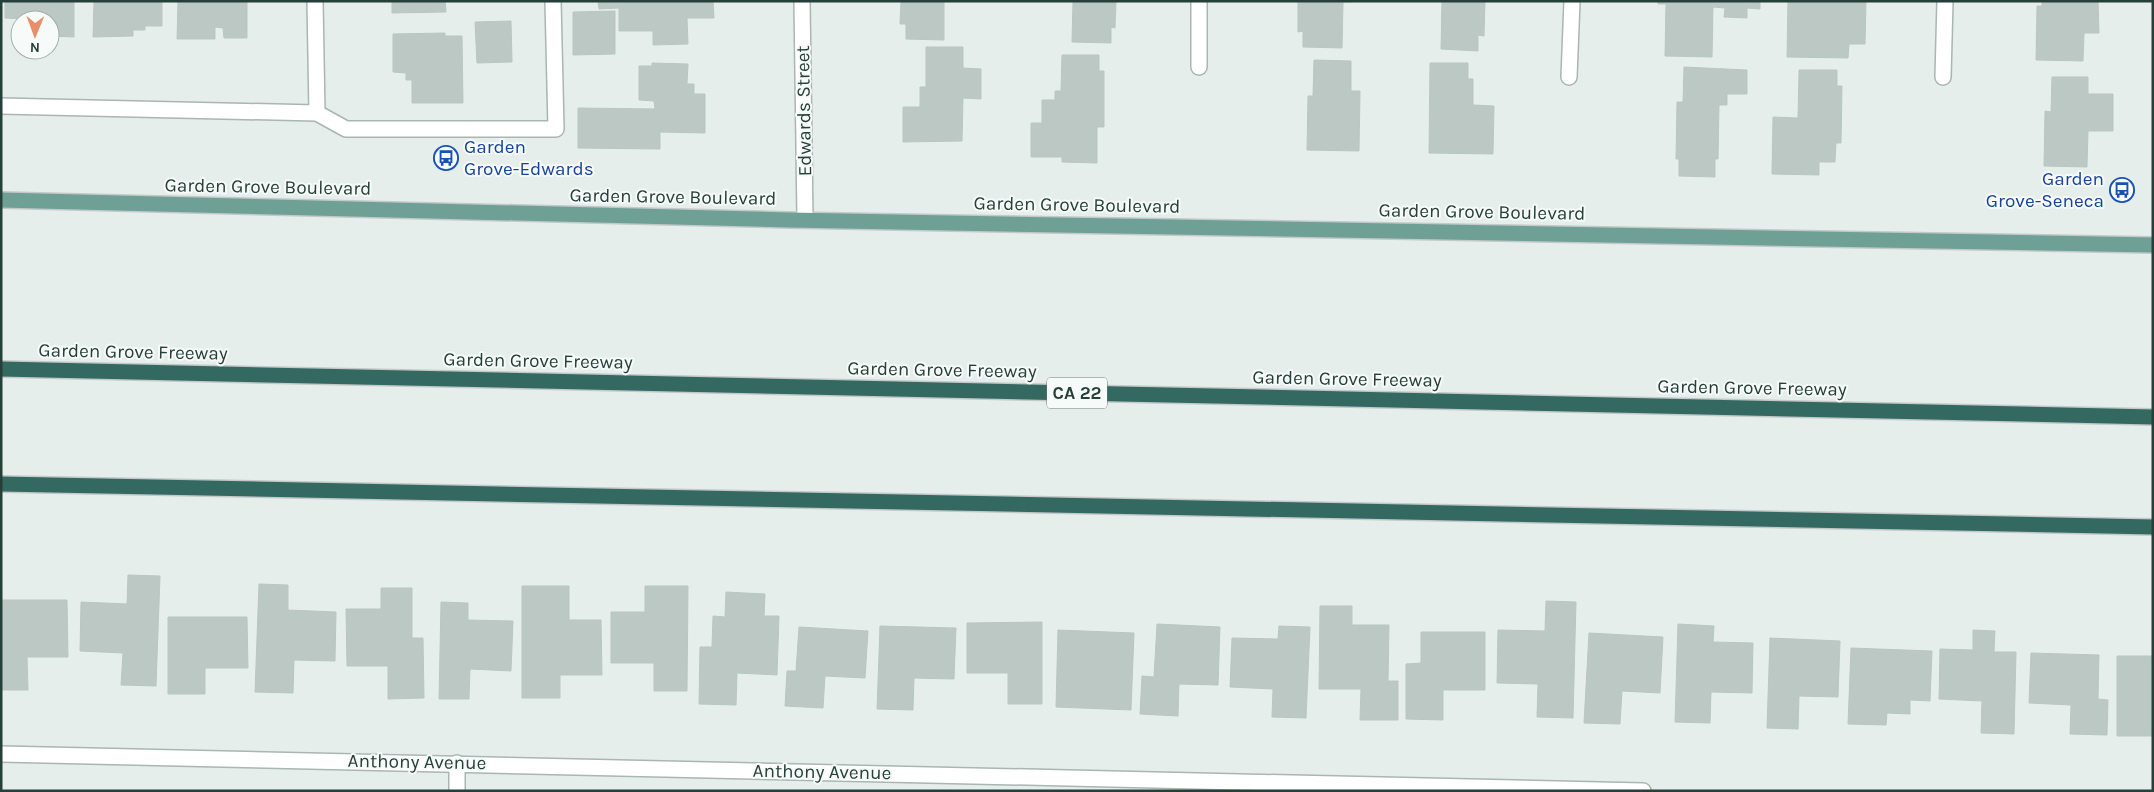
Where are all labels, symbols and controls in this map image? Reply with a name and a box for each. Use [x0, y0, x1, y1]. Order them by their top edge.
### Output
north arrow [10, 10, 60, 60]
text: N [30, 39, 40, 56]
street label: Edwards Street [792, 45, 816, 177]
place label: Garden Grove-Edwards [464, 136, 594, 180]
bus stop icon: Garden Grove-Edwards [433, 145, 459, 171]
place label: Garden Grove-Seneca [1986, 168, 2104, 212]
street label: Garden Grove Boulevard [164, 174, 372, 200]
bus stop icon: Garden Grove-Seneca [2109, 177, 2135, 203]
street label: Garden Grove Boulevard [569, 184, 777, 210]
street label: Garden Grove Boulevard [973, 192, 1181, 218]
street label: Garden Grove Boulevard [1378, 199, 1586, 225]
street label: Garden Grove Freeway [38, 339, 228, 365]
street label: Garden Grove Freeway [443, 348, 633, 374]
street label: Garden Grove Freeway [847, 357, 1037, 383]
street label: Garden Grove Freeway [1252, 366, 1442, 392]
street label: Garden Grove Freeway [1657, 375, 1847, 401]
road number: CA 22 [1047, 378, 1107, 408]
street label: Anthony Avenue [347, 750, 487, 774]
street label: Anthony Avenue [752, 760, 892, 784]

